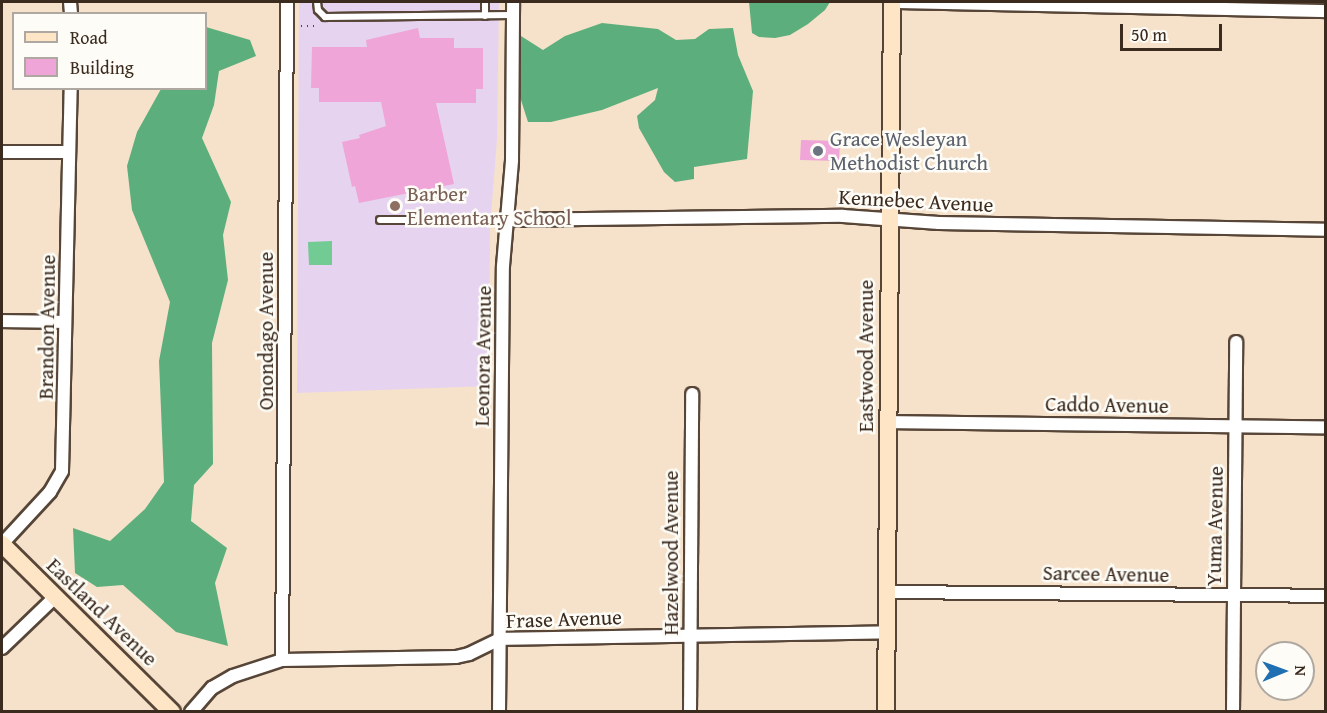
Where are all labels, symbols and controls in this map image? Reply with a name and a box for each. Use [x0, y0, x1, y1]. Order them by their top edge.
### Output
legend [12, 12, 207, 90]
scale bar [1123, 12, 1225, 50]
text: 50 m [1131, 21, 1167, 48]
text: Road [70, 24, 108, 51]
text: Building [70, 54, 134, 81]
place label: Grace Wesleyan Methodist Church [830, 126, 988, 176]
marker: Grace Wesleyan Methodist Church [811, 144, 825, 158]
place label: Barber Elementary School [407, 181, 572, 231]
street label: Kennebec Avenue [838, 184, 994, 218]
marker: Barber Elementary School [388, 199, 402, 213]
street label: Onondago Avenue [253, 252, 279, 410]
street label: Brandon Avenue [33, 254, 61, 400]
street label: Eastwood Avenue [853, 280, 879, 432]
street label: Leonora Avenue [469, 285, 497, 427]
street label: Caddo Avenue [1045, 391, 1169, 419]
street label: Yuma Avenue [1201, 466, 1229, 586]
street label: Hazelwood Avenue [658, 470, 684, 636]
street label: Eastland Avenue [41, 553, 163, 671]
street label: Sarcee Avenue [1042, 560, 1170, 588]
street label: Frase Avenue [506, 604, 622, 634]
north arrow [1255, 641, 1315, 701]
text: N [1289, 665, 1313, 676]

